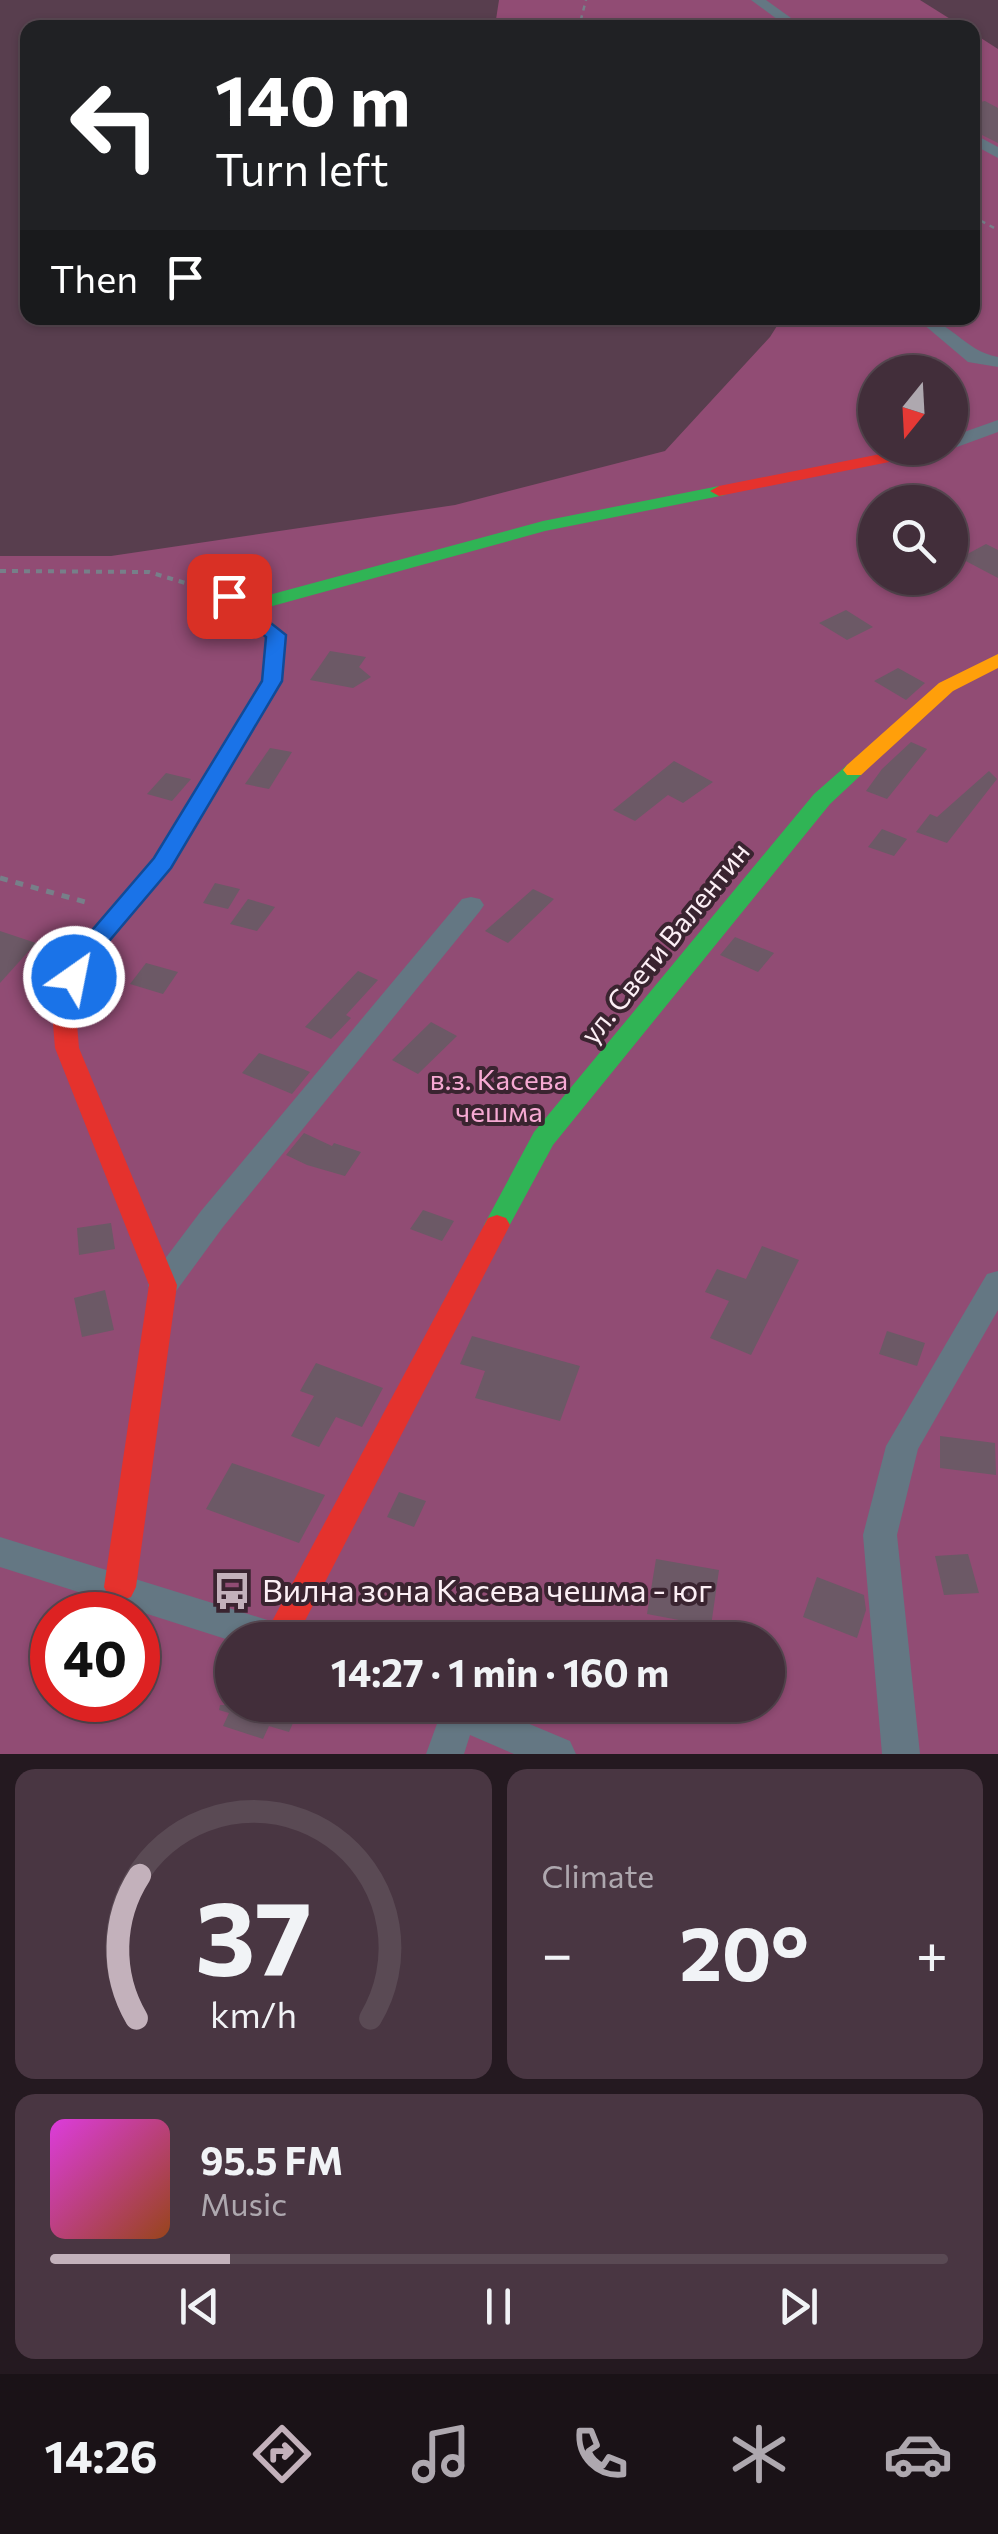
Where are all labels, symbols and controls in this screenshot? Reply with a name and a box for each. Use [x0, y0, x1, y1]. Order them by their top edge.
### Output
text: 140 m [215, 55, 411, 140]
icon: left [50, 60, 180, 190]
text: Turn left [215, 140, 389, 195]
icon: arrive [158, 250, 213, 305]
text: Then [50, 254, 138, 301]
north arrow [858, 355, 968, 465]
map controls [858, 355, 968, 595]
button: search [858, 485, 968, 595]
pin [187, 554, 272, 639]
icon: arrive [202, 569, 257, 624]
street label: ул. Свети Валентин [572, 835, 756, 1050]
position arrow [22, 925, 126, 1029]
park label: в.з. Касева чешма [430, 1062, 568, 1128]
place label: Вилна зона Касева чешма - юг [262, 1569, 712, 1609]
bus stop icon: Вилна зона Касева чешма - юг [211, 1570, 253, 1612]
speed limit sign: 40 [30, 1592, 160, 1722]
text: 14:27 · 1 min · 160 m [331, 1648, 669, 1695]
text: Climate [542, 1855, 654, 1895]
text: 37 [195, 1870, 312, 1997]
text: 20° [679, 1905, 809, 1996]
text: − [542, 1918, 573, 1985]
text: + [916, 1918, 948, 1985]
text: km/h [210, 1992, 297, 2035]
text: 95.5 FM [200, 2136, 343, 2183]
text: Music [200, 2183, 287, 2223]
icon: previous [172, 2279, 227, 2334]
icon: pause [471, 2279, 526, 2334]
icon: next [771, 2279, 826, 2334]
icon: directions [247, 2419, 317, 2489]
icon: music [406, 2419, 476, 2489]
icon: phone [565, 2419, 635, 2489]
icon: climate [724, 2419, 794, 2489]
icon: car [883, 2419, 953, 2489]
text: 14:26 [45, 2427, 158, 2482]

